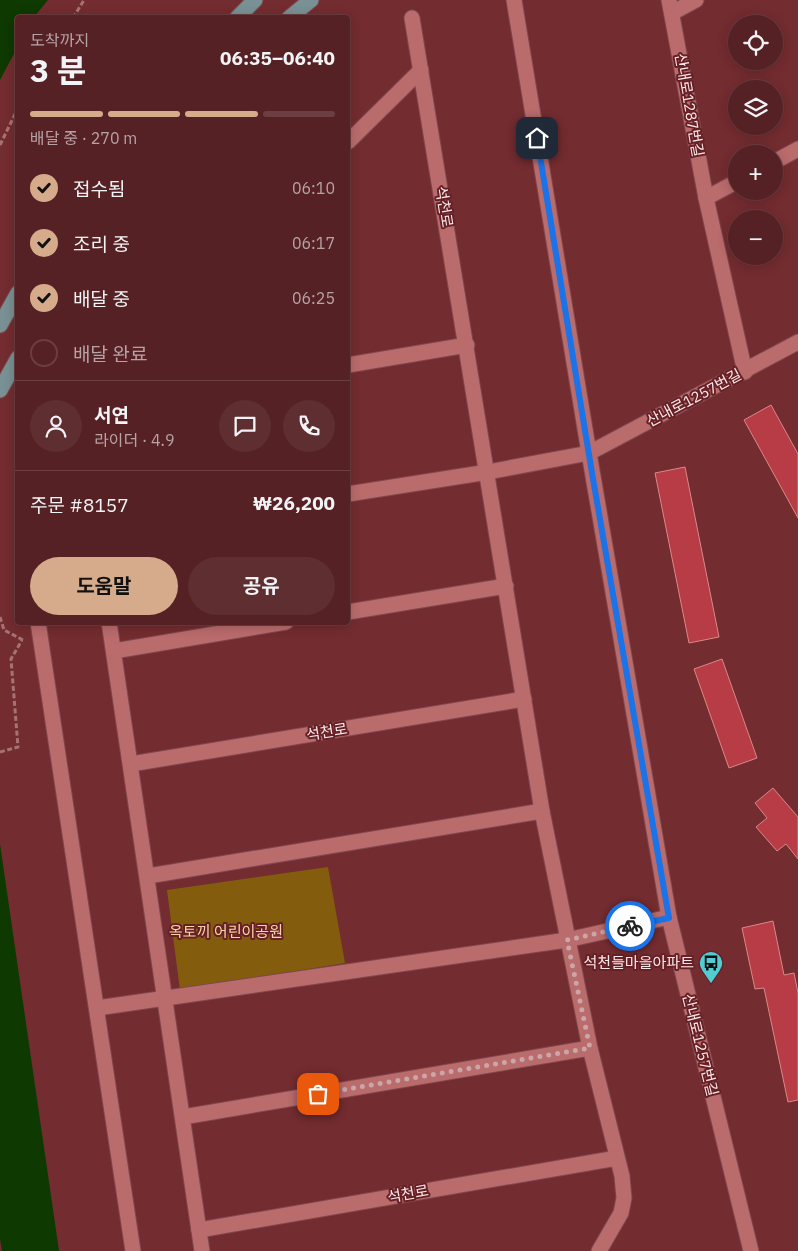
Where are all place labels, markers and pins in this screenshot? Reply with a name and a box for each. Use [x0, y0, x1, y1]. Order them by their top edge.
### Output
pin [516, 117, 558, 159]
bus stop icon: 석천들마을아파트 [698, 950, 724, 984]
place label: 석천들마을아파트 [584, 953, 694, 972]
pin [297, 1073, 339, 1115]

